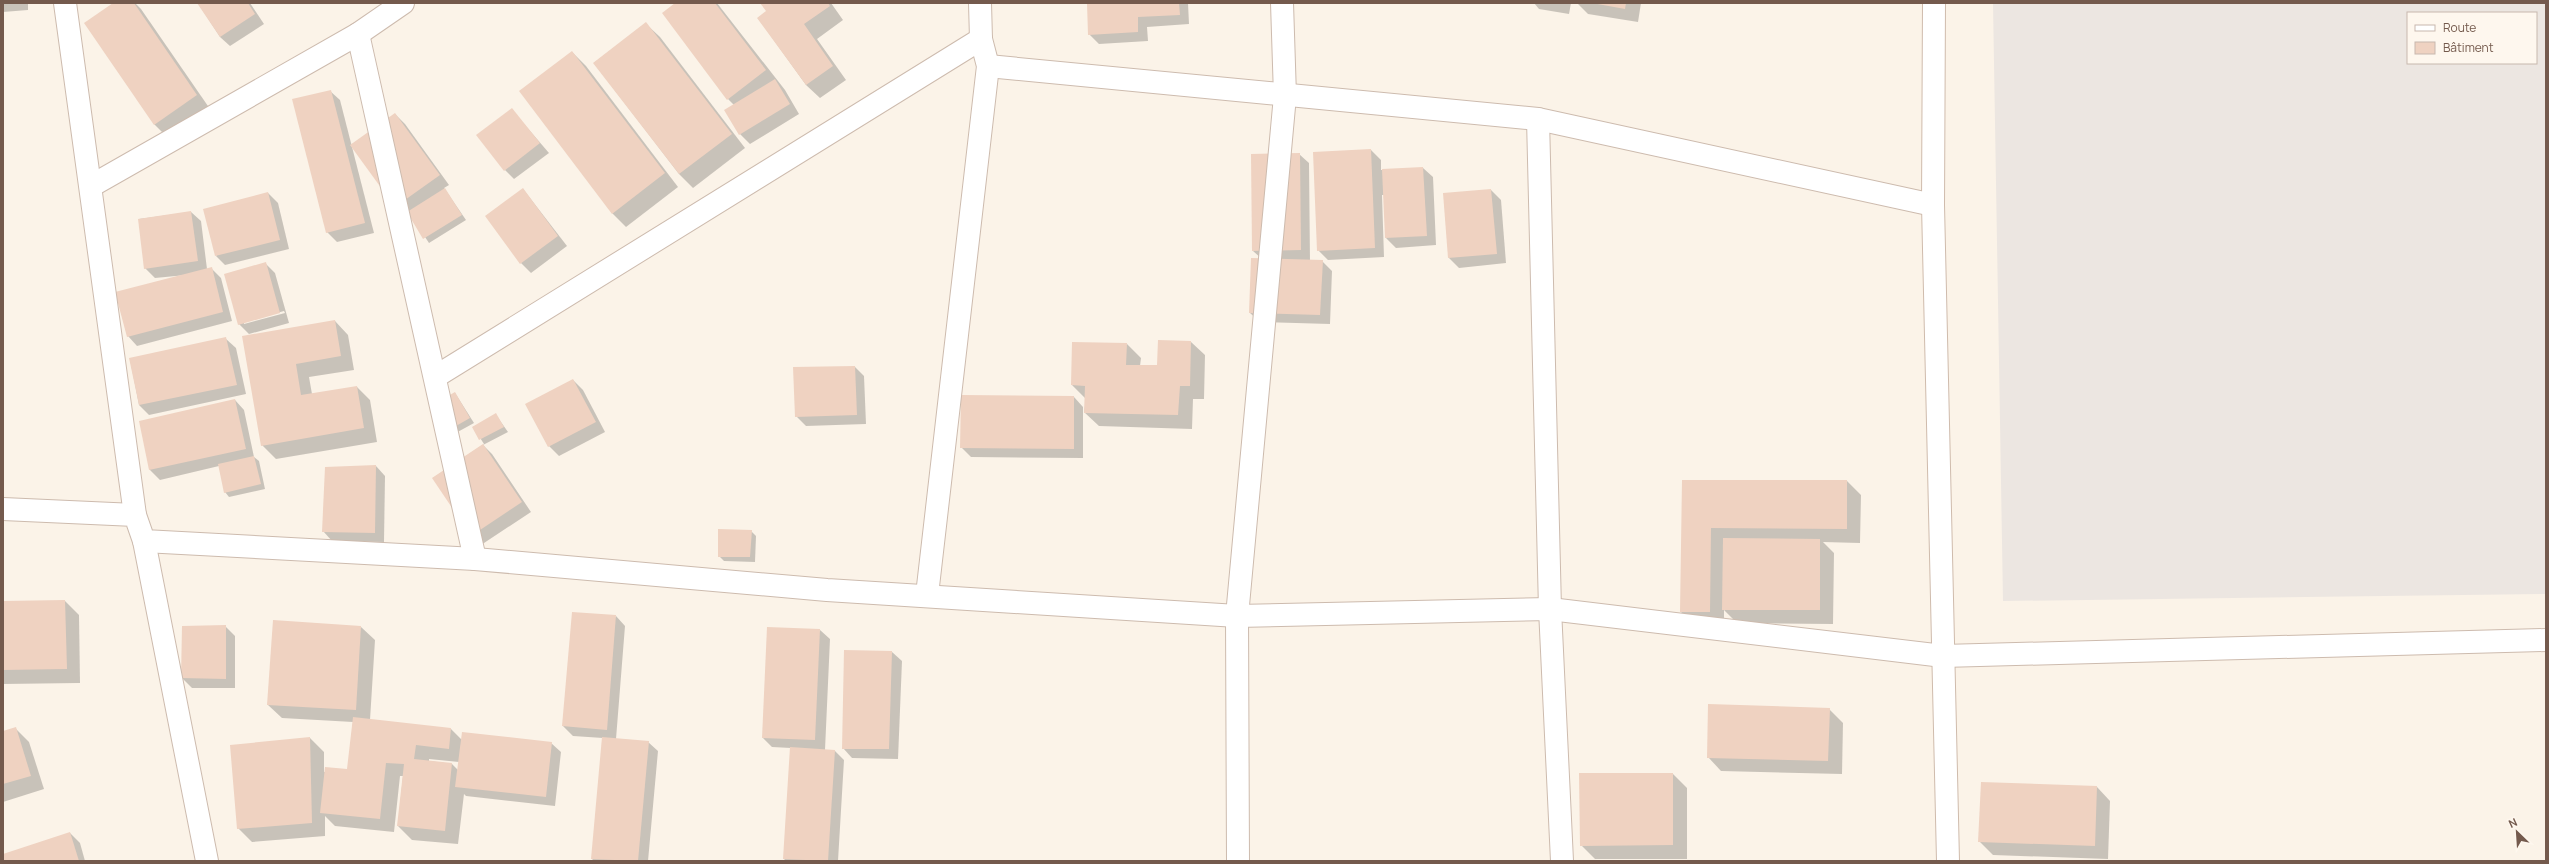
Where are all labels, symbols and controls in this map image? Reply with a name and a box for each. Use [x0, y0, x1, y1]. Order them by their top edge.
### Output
legend [2407, 12, 2537, 64]
text: Route [2443, 19, 2476, 36]
text: Bâtiment [2443, 39, 2494, 56]
north arrow [2497, 812, 2537, 852]
text: N [2506, 814, 2519, 831]

